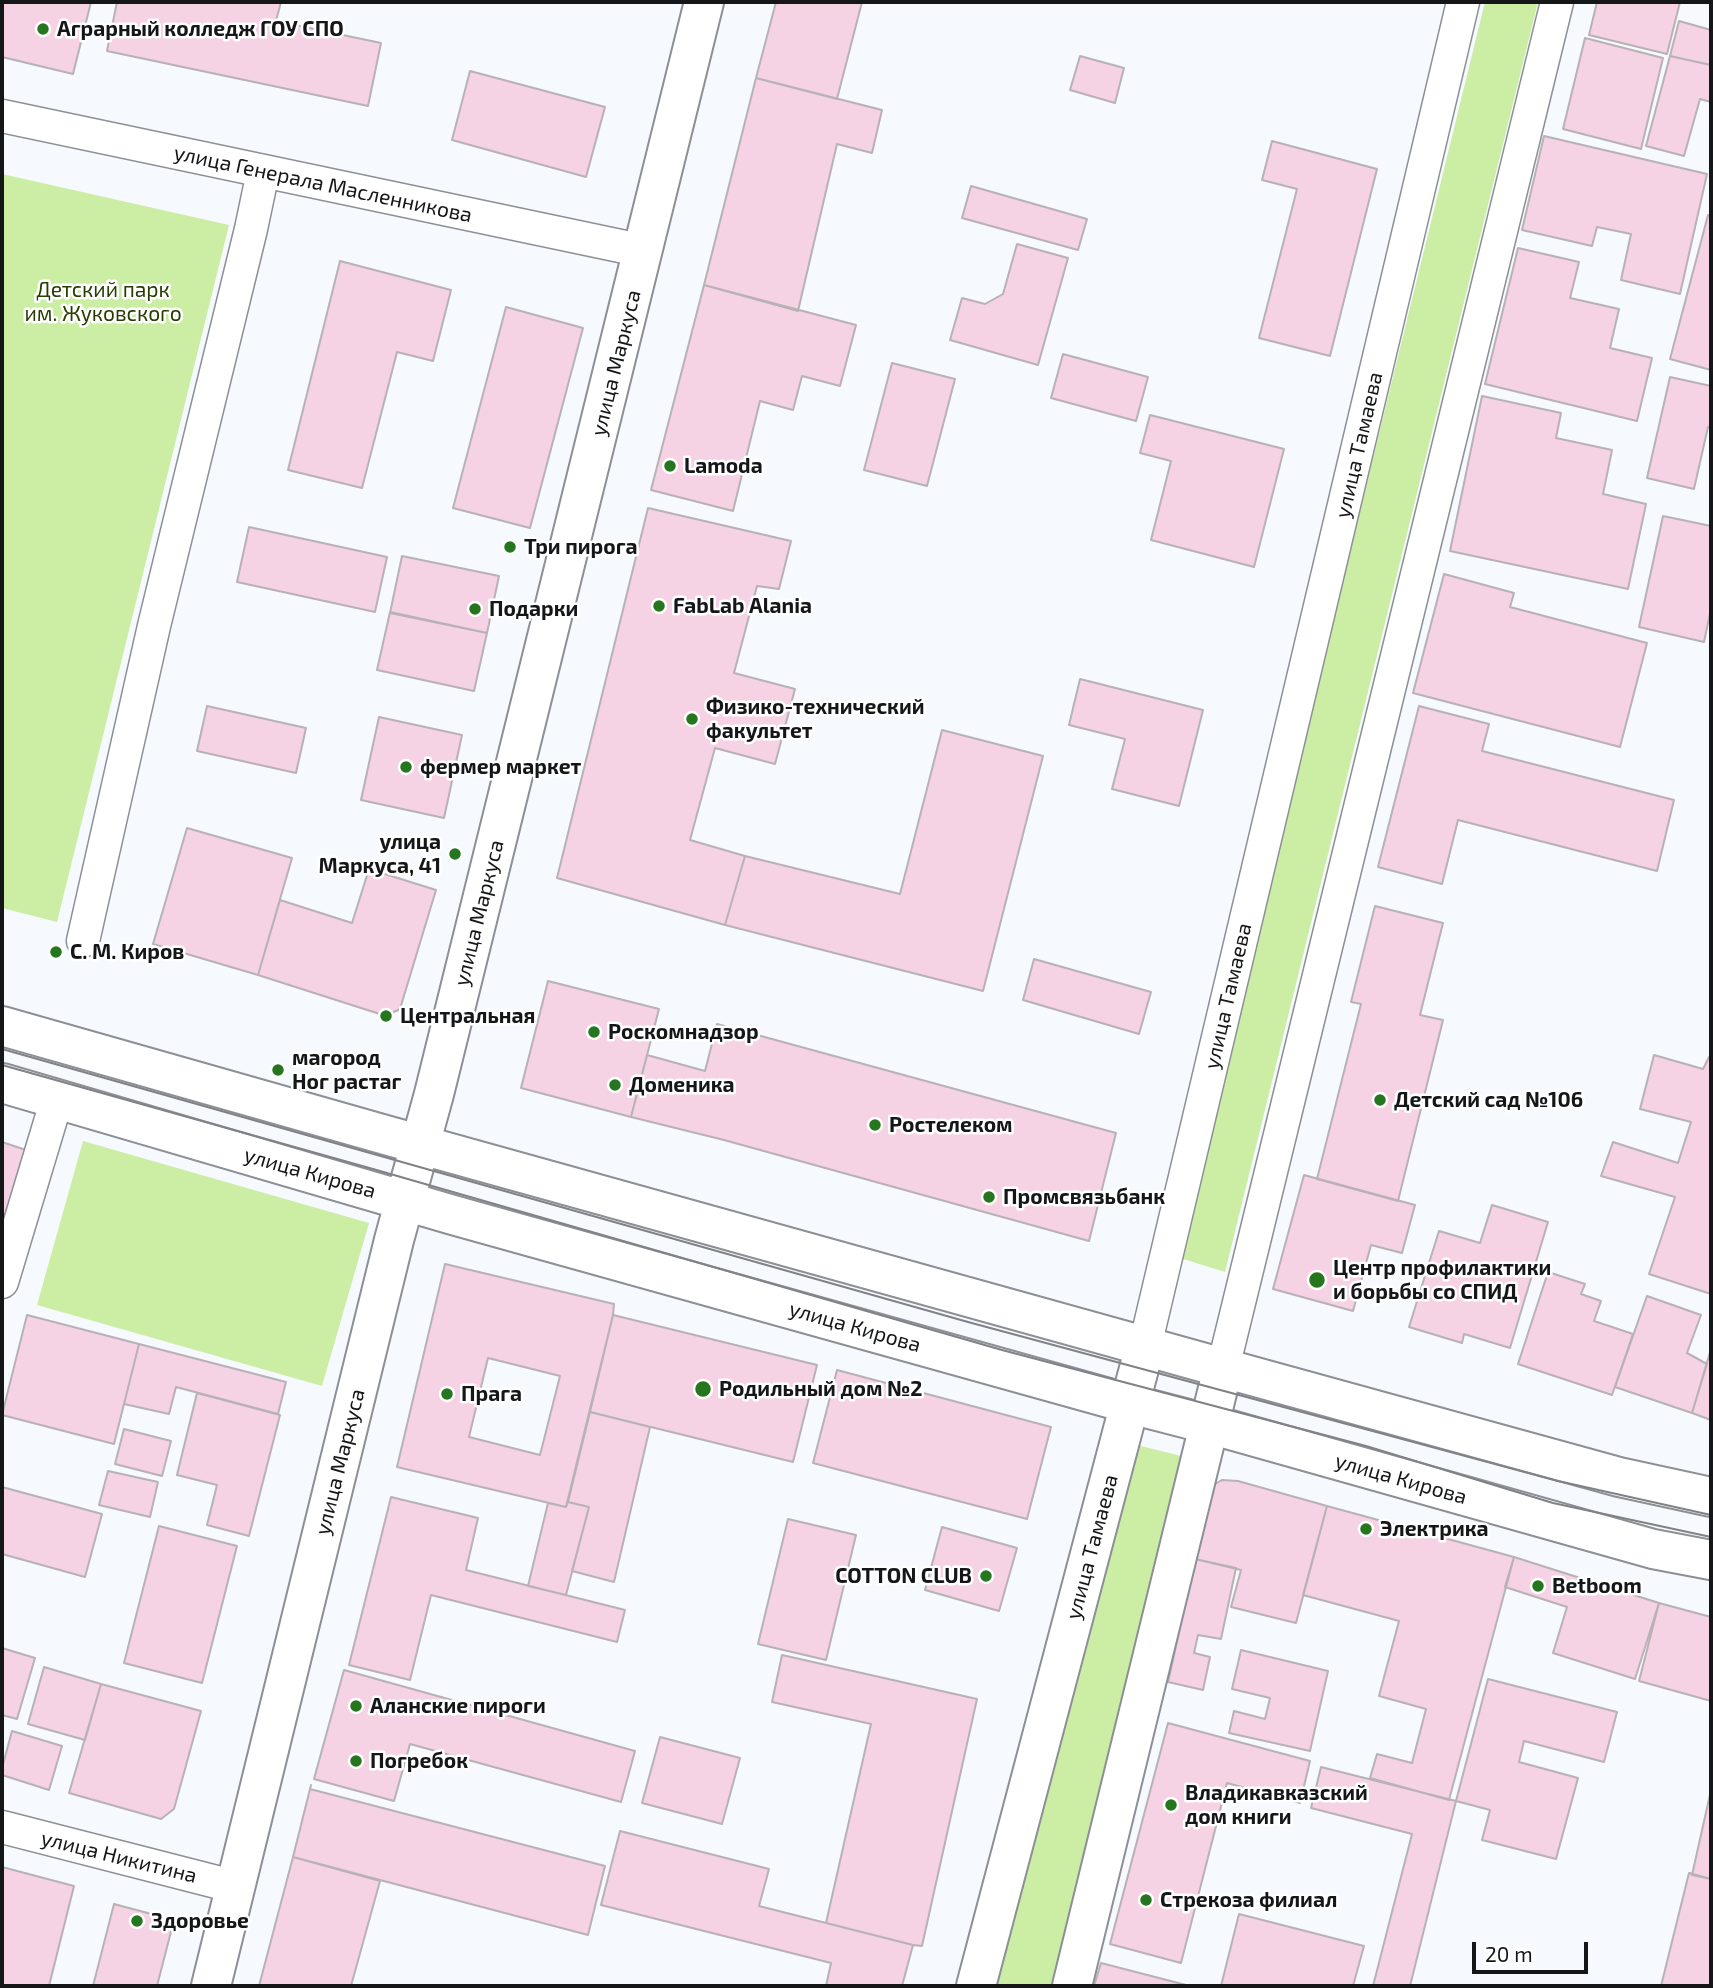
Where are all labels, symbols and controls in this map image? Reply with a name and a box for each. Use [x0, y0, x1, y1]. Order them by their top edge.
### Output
place label: Аграрный колледж ГОУ СПО [57, 16, 344, 42]
marker: Аграрный колледж ГОУ СПО [35, 21, 51, 37]
street label: улица Генерала Масленникова [172, 140, 474, 228]
park label: Детский парк им. Жуковского [24, 277, 182, 327]
street label: улица Маркуса [586, 287, 646, 439]
street label: улица Тамаева [1330, 370, 1388, 520]
place label: Lamoda [684, 453, 763, 479]
marker: Lamoda [662, 458, 678, 474]
place label: Три пирога [524, 534, 637, 560]
marker: Три пирога [502, 539, 518, 555]
place label: FabLab Alania [673, 593, 812, 619]
place label: Подарки [489, 596, 578, 622]
marker: FabLab Alania [651, 598, 667, 614]
marker: Подарки [467, 601, 483, 617]
place label: Физико-технический факультет [706, 694, 925, 744]
marker: Физико-технический факультет [684, 711, 700, 727]
place label: фермер маркет [420, 754, 581, 780]
marker: фермер маркет [398, 759, 414, 775]
place label: улица Маркуса, 41 [319, 829, 441, 879]
street label: улица Маркуса [449, 837, 509, 989]
marker: улица Маркуса, 41 [447, 846, 463, 862]
street label: улица Тамаева [1199, 921, 1257, 1071]
place label: С. М. Киров [70, 939, 184, 965]
marker: С. М. Киров [48, 944, 64, 960]
place label: Центральная [400, 1003, 535, 1029]
marker: Центральная [378, 1008, 394, 1024]
place label: Роскомнадзор [608, 1019, 759, 1045]
marker: Роскомнадзор [586, 1024, 602, 1040]
place label: магород Ног растаг [292, 1045, 401, 1095]
marker: магород Ног растаг [270, 1062, 286, 1078]
place label: Доменика [629, 1072, 735, 1098]
marker: Доменика [607, 1077, 623, 1093]
place label: Детский сад №106 [1394, 1087, 1583, 1113]
marker: Детский сад №106 [1372, 1092, 1388, 1108]
place label: Ростелеком [889, 1112, 1013, 1138]
marker: Ростелеком [867, 1117, 883, 1133]
street label: улица Кирова [241, 1142, 379, 1204]
place label: Промсвязьбанк [1003, 1184, 1165, 1210]
marker: Промсвязьбанк [981, 1189, 997, 1205]
place label: Центр профилактики и борьбы со СПИД [1333, 1255, 1551, 1305]
marker: Центр профилактики и борьбы со СПИД [1307, 1270, 1327, 1290]
street label: улица Кирова [786, 1296, 924, 1358]
place label: Родильный дом №2 [719, 1376, 923, 1402]
marker: Родильный дом №2 [693, 1379, 713, 1399]
place label: Прага [461, 1381, 522, 1407]
street label: улица Маркуса [310, 1386, 370, 1538]
marker: Прага [439, 1386, 455, 1402]
street label: улица Кирова [1332, 1448, 1470, 1510]
street label: улица Тамаева [1061, 1472, 1123, 1622]
place label: Электрика [1380, 1516, 1489, 1542]
marker: Электрика [1358, 1521, 1374, 1537]
place label: COTTON CLUB [835, 1563, 972, 1589]
marker: COTTON CLUB [978, 1568, 994, 1584]
place label: Betboom [1552, 1573, 1642, 1599]
marker: Betboom [1530, 1578, 1546, 1594]
place label: Аланские пироги [370, 1693, 546, 1719]
marker: Аланские пироги [348, 1698, 364, 1714]
place label: Погребок [370, 1748, 468, 1774]
marker: Погребок [348, 1753, 364, 1769]
place label: Владикавказский дом книги [1185, 1780, 1368, 1830]
marker: Владикавказский дом книги [1163, 1797, 1179, 1813]
street label: улица Никитина [38, 1825, 200, 1889]
place label: Стрекоза филиал [1160, 1887, 1337, 1913]
marker: Стрекоза филиал [1138, 1892, 1154, 1908]
place label: Здоровье [151, 1908, 249, 1934]
marker: Здоровье [129, 1913, 145, 1929]
scale bar [1475, 1928, 1590, 1972]
text: 20 m [1485, 1941, 1533, 1966]

